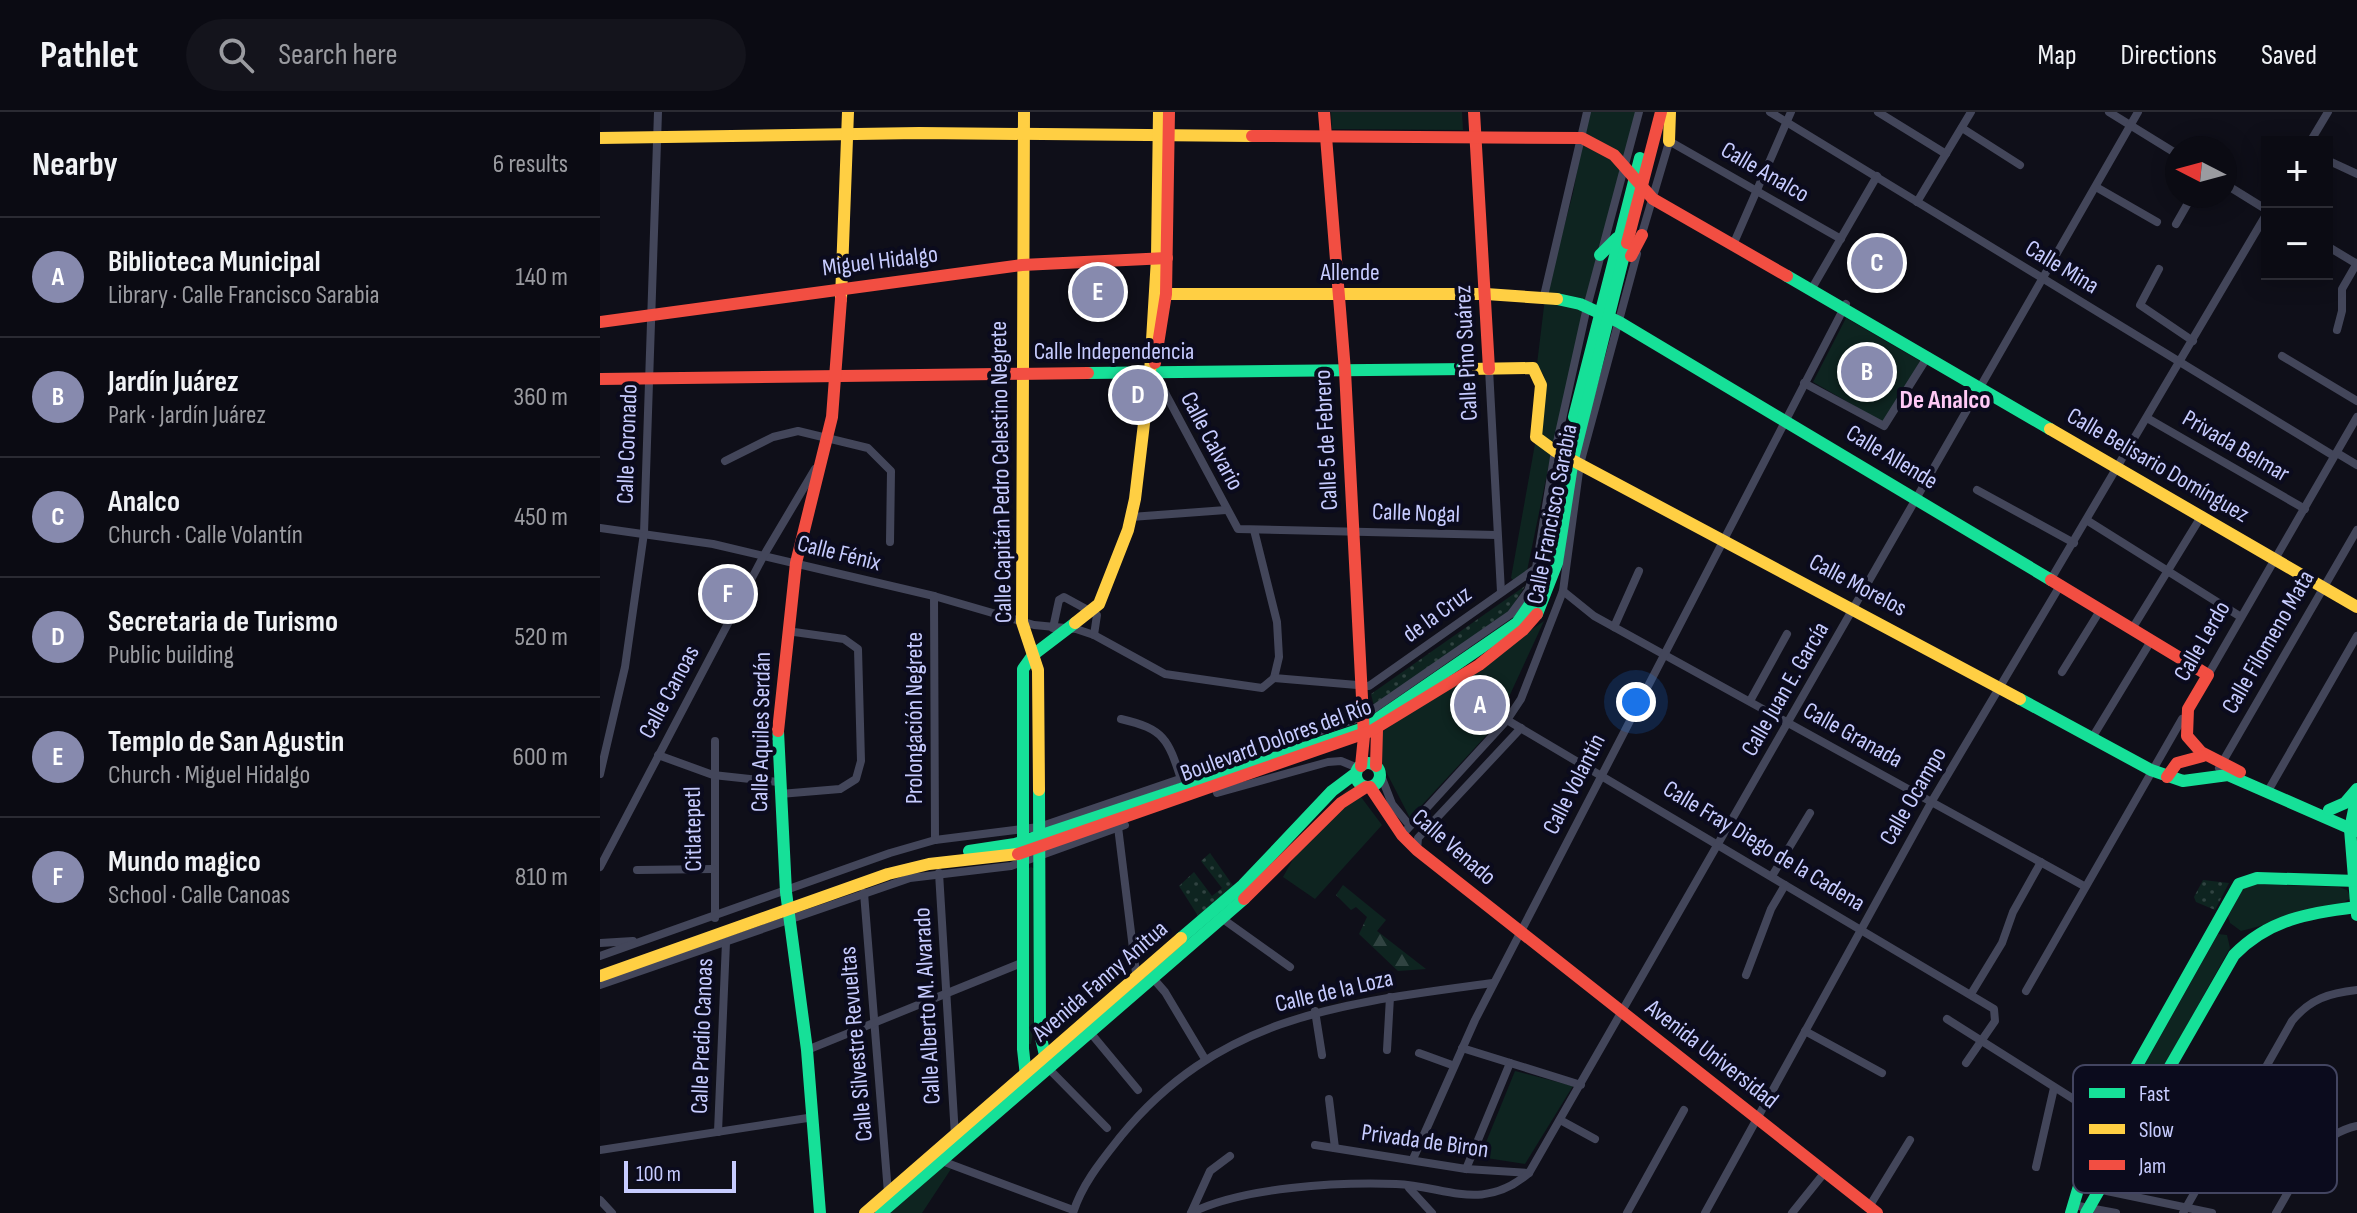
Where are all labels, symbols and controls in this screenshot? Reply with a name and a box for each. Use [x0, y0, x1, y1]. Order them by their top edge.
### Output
search box [186, 19, 746, 91]
text: Pathlet [40, 33, 138, 78]
icon: search [214, 33, 258, 77]
text: Search here [278, 37, 397, 73]
text: Map [2038, 39, 2077, 72]
text: Directions [2121, 39, 2217, 72]
text: Saved [2261, 39, 2317, 72]
street label: Calle Analco [1716, 135, 1814, 209]
north arrow [2165, 136, 2237, 208]
map controls [2261, 136, 2333, 280]
button: + [2261, 136, 2333, 208]
text: Nearby [32, 144, 118, 185]
text: 6 results [493, 149, 568, 180]
button: − [2261, 208, 2333, 280]
pin: C [1851, 233, 1903, 293]
street label: Calle Mina [2020, 234, 2104, 300]
street label: Miguel Hidalgo [821, 240, 939, 282]
text: Biblioteca Municipal [108, 244, 321, 280]
street label: Allende [1319, 258, 1380, 287]
text: A [52, 262, 64, 293]
text: 140 m [516, 262, 568, 293]
pin: E [1072, 262, 1124, 322]
text: Library · Calle Francisco Sarabia [108, 280, 380, 311]
street label: Calle Pino Suárez [1448, 284, 1484, 422]
street label: Calle Capitán Pedro Celestino Negrete [984, 321, 1018, 623]
street label: Calle Independencia [1034, 337, 1194, 366]
pin: B [1841, 342, 1893, 402]
text: Jardín Juárez [108, 364, 239, 400]
pin: D [1112, 365, 1164, 425]
street label: Calle 5 de Febrero [1308, 369, 1344, 511]
text: B [52, 382, 64, 413]
text: 360 m [513, 382, 568, 413]
street label: Calle Coronado [610, 383, 644, 505]
district label: De Analco [1899, 385, 1991, 416]
street label: Calle Calvario [1174, 387, 1250, 495]
text: Park · Jardín Juárez [108, 400, 266, 431]
street label: Calle Belisario Domínguez [2062, 401, 2254, 529]
street label: Privada Belmar [2177, 404, 2295, 488]
street label: Calle Allende [1841, 418, 1943, 496]
street label: Calle Francisco Sarabia [1520, 421, 1584, 607]
text: Analco [108, 484, 180, 520]
street label: Calle Nogal [1372, 497, 1460, 529]
text: C [51, 502, 65, 533]
text: 450 m [514, 502, 568, 533]
text: Church · Calle Volantín [108, 520, 303, 551]
street label: Calle Fénix [794, 529, 884, 577]
street label: Calle Morelos [1804, 547, 1912, 623]
pin: F [702, 564, 754, 624]
street label: Calle Filomeno Mata [2215, 565, 2321, 719]
street label: de la Cruz [1397, 579, 1477, 649]
street label: Calle Lerdo [2168, 596, 2236, 686]
text: Secretaria de Turismo [108, 604, 338, 640]
street label: Calle Juan E. García [1735, 617, 1835, 761]
text: D [51, 622, 65, 653]
text: 520 m [514, 622, 568, 653]
street label: Prolongación Negrete [900, 632, 929, 804]
text: Public building [108, 640, 234, 671]
street label: Calle Canoas [632, 640, 706, 744]
street label: Calle Aquiles Serdán [745, 652, 777, 812]
pin: A [1454, 675, 1506, 735]
your location [1616, 682, 1656, 722]
street label: Boulevard Dolores del Río [1176, 692, 1376, 788]
street label: Calle Granada [1798, 696, 1908, 774]
text: Templo de San Agustin [108, 724, 344, 760]
street label: Calle Volantín [1536, 729, 1612, 839]
text: E [52, 742, 64, 773]
text: 600 m [513, 742, 568, 773]
street label: Calle Ocampo [1873, 742, 1953, 850]
text: Church · Miguel Hidalgo [108, 760, 310, 791]
street label: Calle Fray Diego de la Cadena [1658, 774, 1870, 918]
street label: Citlatepetl [678, 786, 708, 872]
street label: Calle Venado [1406, 803, 1502, 891]
text: Mundo magico [108, 844, 261, 880]
text: F [53, 862, 63, 893]
text: 810 m [515, 862, 568, 893]
text: School · Calle Canoas [108, 880, 290, 911]
street label: Calle Alberto M. Alvarado [907, 907, 947, 1105]
street label: Avenida Fanny Anitua [1026, 914, 1174, 1048]
street label: Calle Silvestre Revueltas [833, 945, 879, 1143]
street label: Calle Predio Canoas [685, 958, 719, 1114]
street label: Calle de la Loza [1272, 963, 1396, 1019]
street label: Avenida Universidad [1639, 992, 1784, 1115]
legend [2073, 1065, 2337, 1193]
text: Fast [2139, 1081, 2170, 1108]
text: Slow [2139, 1117, 2174, 1144]
street label: Privada de Biron [1360, 1118, 1490, 1164]
text: Jam [2138, 1153, 2166, 1180]
scale bar [624, 1157, 736, 1193]
text: 100 m [636, 1161, 681, 1188]

